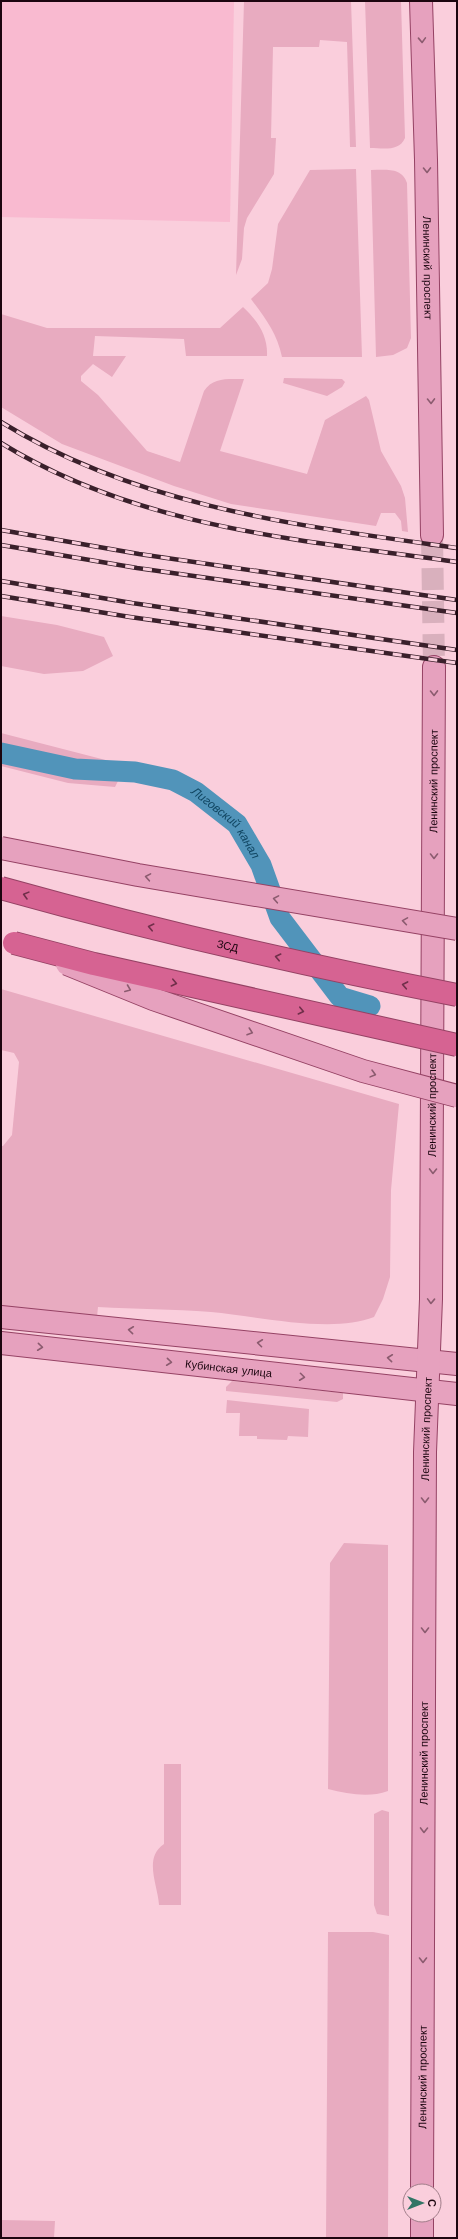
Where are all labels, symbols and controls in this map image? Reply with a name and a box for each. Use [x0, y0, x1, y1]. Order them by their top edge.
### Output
one-way arrow [418, 37, 426, 43]
one-way arrow [422, 167, 431, 173]
street label: Ленинский проспект [420, 216, 435, 320]
one-way arrow [426, 398, 435, 404]
one-way arrow [430, 690, 438, 696]
street label: Ленинский проспект [427, 729, 441, 833]
water label: Лиговский канал [188, 783, 263, 861]
one-way arrow [430, 853, 438, 859]
one-way arrow [145, 873, 151, 882]
one-way arrow [22, 891, 29, 900]
one-way arrow [273, 896, 280, 904]
one-way arrow [402, 917, 408, 926]
one-way arrow [148, 924, 155, 932]
street label: ЗСД [216, 938, 240, 955]
one-way arrow [275, 953, 281, 961]
one-way arrow [171, 978, 177, 986]
one-way arrow [402, 981, 408, 990]
one-way arrow [124, 984, 131, 992]
one-way arrow [297, 1007, 304, 1015]
one-way arrow [247, 1027, 254, 1036]
street label: Ленинский проспект [426, 1053, 439, 1157]
one-way arrow [370, 1069, 377, 1078]
one-way arrow [428, 1168, 437, 1174]
one-way arrow [427, 1298, 435, 1304]
one-way arrow [128, 1326, 134, 1335]
one-way arrow [257, 1339, 263, 1348]
one-way arrow [37, 1343, 43, 1352]
one-way arrow [387, 1353, 393, 1362]
one-way arrow [166, 1357, 172, 1366]
street label: Кубинская улица [184, 1358, 273, 1380]
one-way arrow [299, 1372, 305, 1381]
street label: Ленинский проспект [419, 1377, 435, 1481]
one-way arrow [421, 1497, 429, 1503]
one-way arrow [421, 1627, 429, 1633]
street label: Ленинский проспект [418, 1701, 431, 1805]
one-way arrow [420, 1827, 428, 1833]
one-way arrow [419, 1957, 427, 1963]
street label: Ленинский проспект [416, 2025, 430, 2129]
north arrow [402, 2183, 442, 2223]
text: С [425, 2199, 438, 2207]

